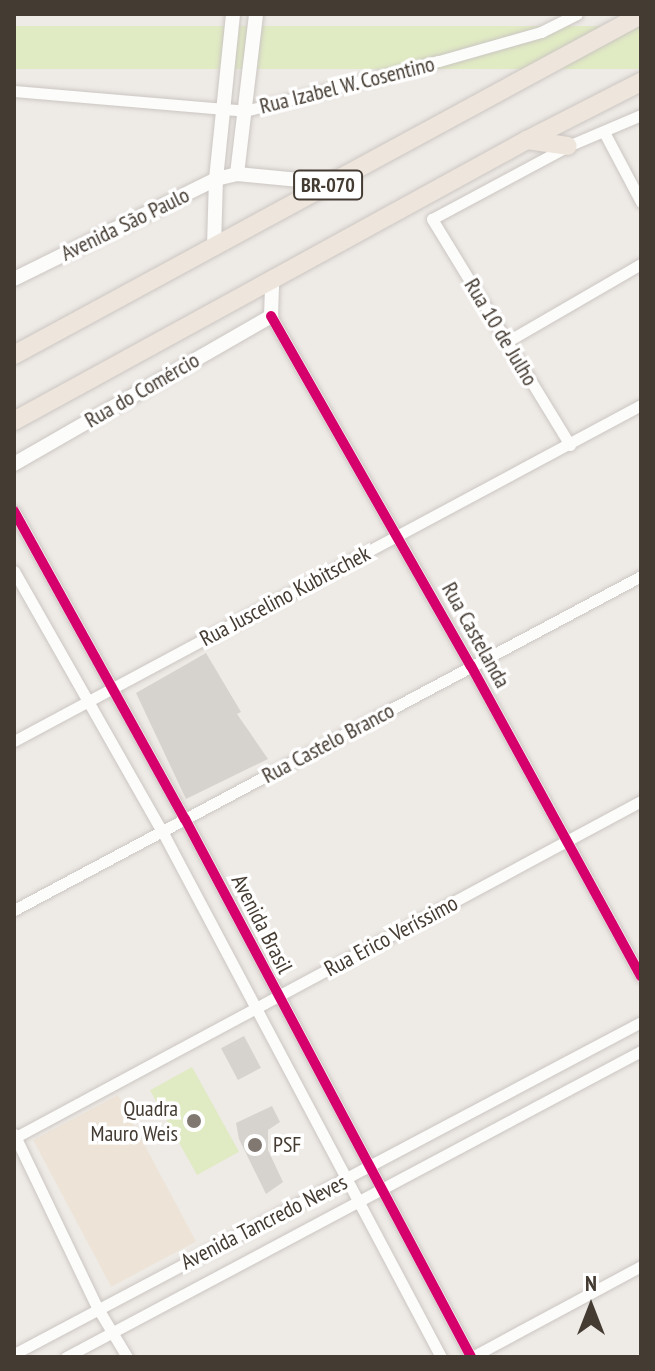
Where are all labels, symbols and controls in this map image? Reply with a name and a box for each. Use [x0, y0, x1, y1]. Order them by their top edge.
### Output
street label: Rua Izabel W. Cosentino [256, 50, 438, 120]
road number: BR-070 [292, 169, 364, 201]
street label: Avenida São Paulo [57, 182, 193, 266]
street label: Rua 10 de Julho [459, 274, 543, 390]
street label: Rua do Comércio [80, 347, 204, 433]
street label: Rua Juscelino Kubitschek [195, 540, 375, 652]
street label: Rua Castelanda [436, 578, 516, 692]
street label: Rua Castelo Branco [257, 697, 399, 789]
street label: Avenida Brasil [226, 870, 298, 978]
street label: Rua Erico Veríssimo [320, 890, 462, 982]
place label: Quadra Mauro Weis [90, 1095, 178, 1146]
marker: Quadra Mauro Weis [185, 1112, 203, 1130]
place label: PSF [273, 1132, 301, 1158]
marker: PSF [244, 1134, 266, 1156]
street label: Avenida Tancredo Neves [176, 1169, 352, 1275]
north arrow [551, 1267, 631, 1347]
text: N [585, 1269, 597, 1297]

